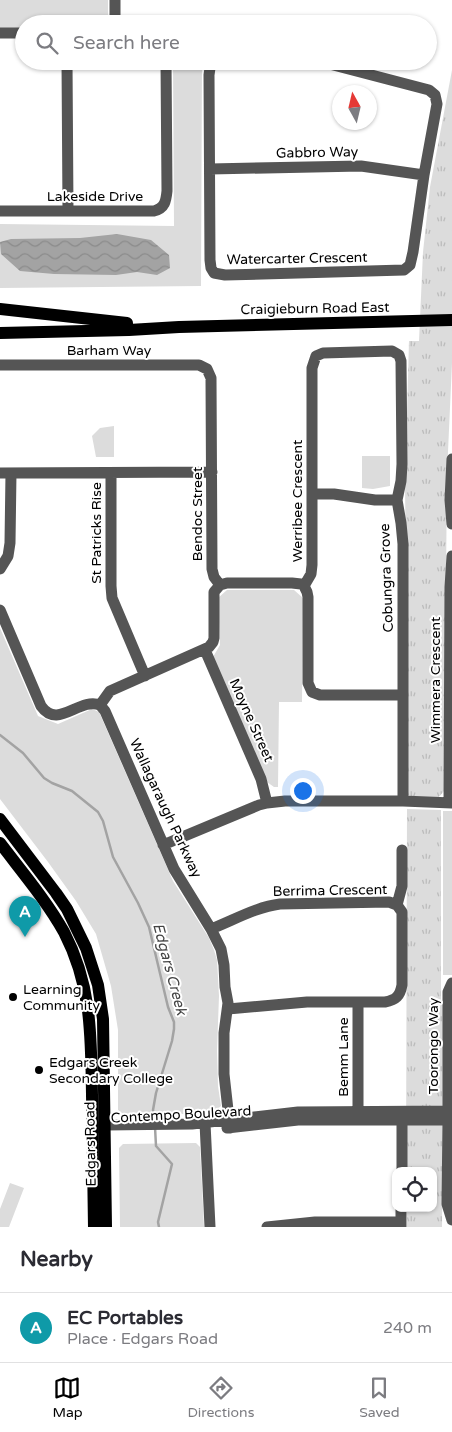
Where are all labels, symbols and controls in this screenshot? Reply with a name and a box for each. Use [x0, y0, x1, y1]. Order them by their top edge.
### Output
search box [15, 15, 437, 70]
icon: search [33, 29, 61, 57]
text: Search here [73, 32, 180, 54]
north arrow [332, 85, 377, 130]
street label: Gabbro Way [276, 143, 359, 162]
street label: Lakeside Drive [47, 188, 143, 205]
street label: Watercarter Crescent [226, 249, 368, 268]
street label: Craigieburn Road East [240, 299, 390, 318]
street label: Barham Way [67, 342, 152, 359]
street label: Werribee Crescent [289, 439, 306, 562]
street label: Bendoc Street [189, 466, 206, 561]
street label: St Patricks Rise [88, 482, 105, 584]
street label: Cobungra Grove [376, 523, 397, 633]
street label: Wimmera Crescent [427, 616, 444, 743]
street label: Moyne Street [226, 676, 278, 765]
street label: Wallagaraugh Parkway [126, 736, 206, 881]
your location [290, 778, 316, 804]
street label: Berrima Crescent [273, 881, 388, 900]
pin: A [9, 896, 41, 937]
water label: Edgars Creek [149, 921, 191, 1019]
place label: Learning Community [23, 981, 100, 1014]
marker: Learning Community [7, 991, 19, 1003]
street label: Toorongo Way [425, 997, 442, 1094]
street label: Bemm Lane [335, 1017, 352, 1097]
place label: Edgars Creek Secondary College [49, 1054, 173, 1087]
marker: Edgars Creek Secondary College [33, 1064, 45, 1076]
street label: Edgars Road [81, 1101, 100, 1187]
street label: Contempo Boulevard [110, 1102, 252, 1127]
map controls [392, 1167, 437, 1212]
button: locate [392, 1167, 437, 1212]
text: Nearby [20, 1247, 93, 1272]
text: EC Portables [67, 1307, 183, 1329]
text: A [30, 1318, 42, 1338]
text: 240 m [383, 1318, 432, 1338]
text: Place · Edgars Road [67, 1329, 218, 1349]
tab: Map [52, 1374, 83, 1421]
tab: Directions [187, 1374, 254, 1421]
tab: Saved [359, 1374, 400, 1421]

